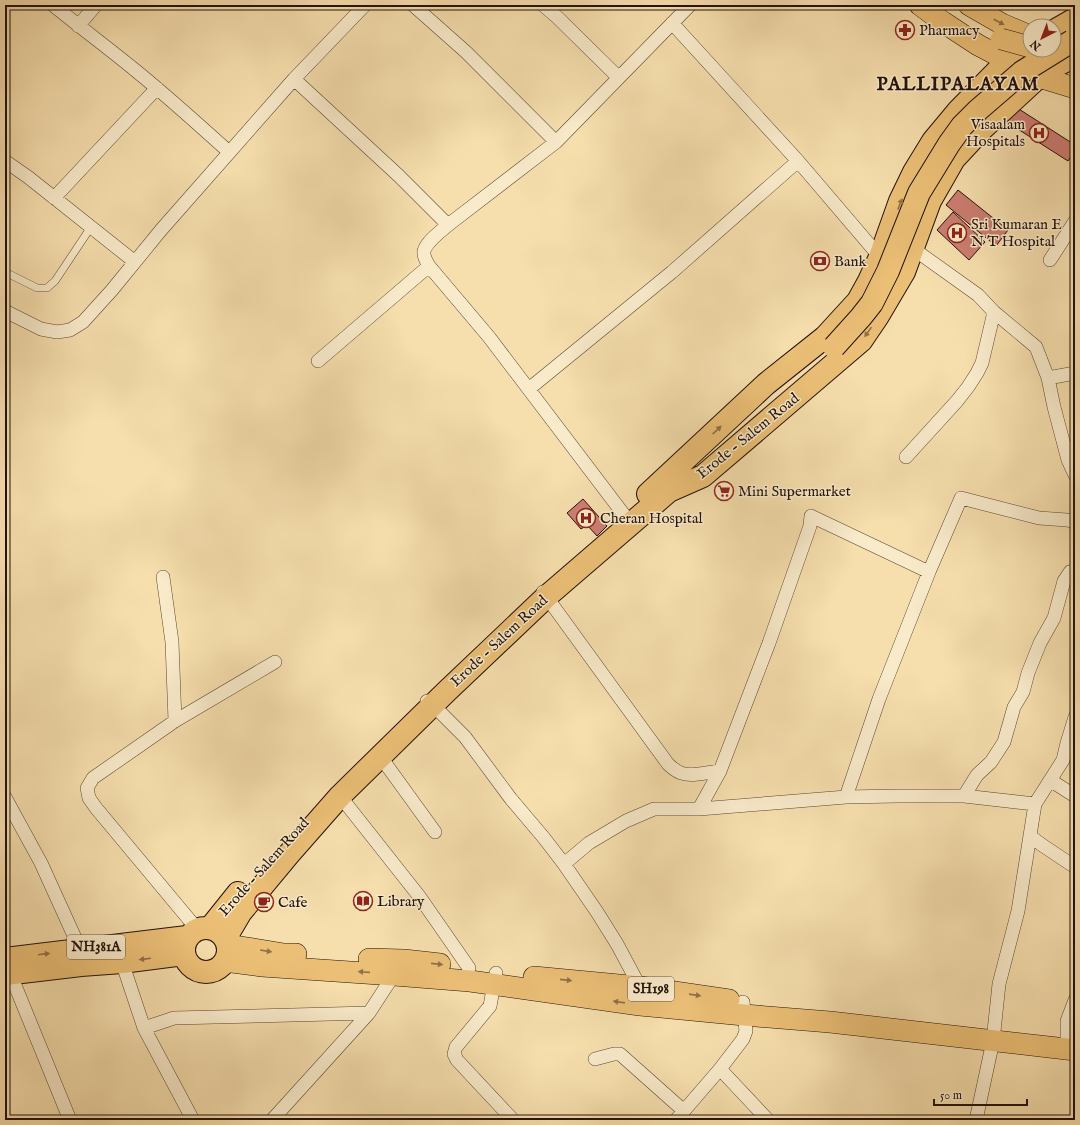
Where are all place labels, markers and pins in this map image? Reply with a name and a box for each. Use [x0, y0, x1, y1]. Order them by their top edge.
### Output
pharmacy icon: Pharmacy [894, 19, 916, 41]
place label: Pharmacy [919, 21, 980, 40]
place label: Visaalam Hospitals [966, 115, 1025, 151]
hospital icon: Visaalam Hospitals [1028, 122, 1050, 144]
place label: Sri Kumaran E N T Hospital [971, 215, 1062, 251]
hospital icon: Sri Kumaran E N T Hospital [946, 222, 968, 244]
bank icon: Bank [809, 250, 831, 272]
place label: Bank [834, 252, 867, 271]
supermarket icon: Mini Supermarket [713, 480, 735, 502]
place label: Mini Supermarket [738, 482, 851, 501]
hospital icon: Cheran Hospital [575, 507, 597, 529]
place label: Cheran Hospital [600, 509, 703, 528]
library icon: Library [352, 890, 374, 912]
cafe icon: Cafe [253, 891, 275, 913]
place label: Library [377, 892, 425, 911]
place label: Cafe [278, 893, 308, 912]

